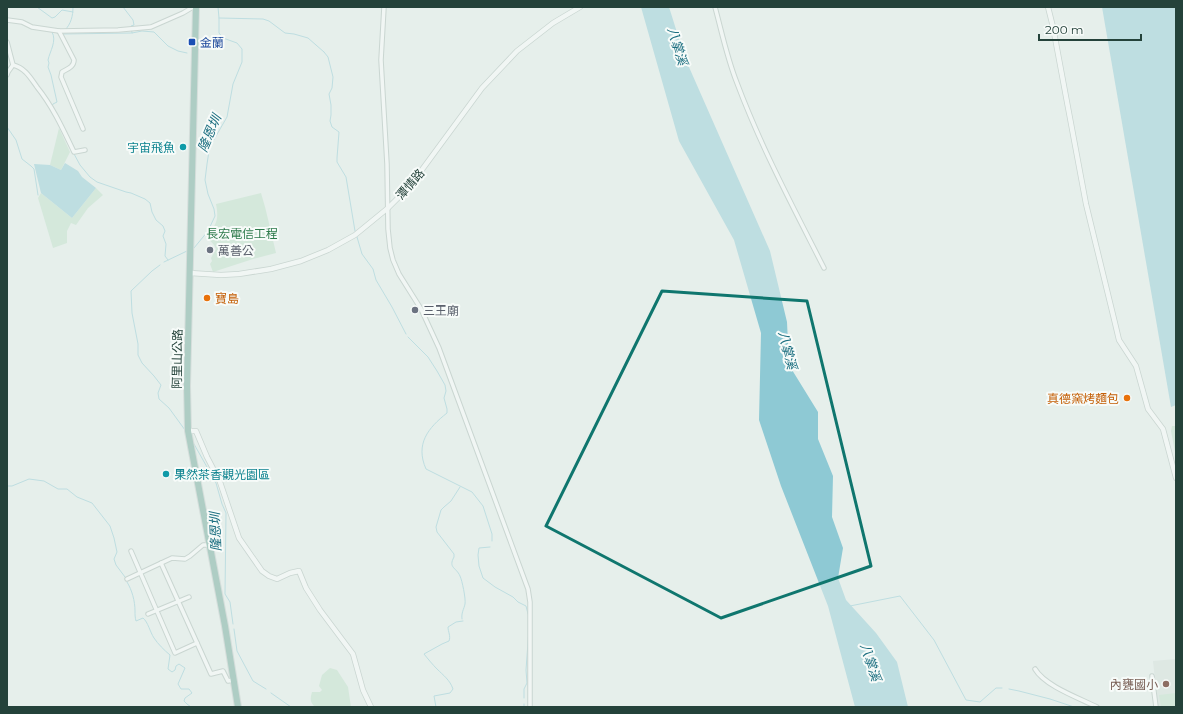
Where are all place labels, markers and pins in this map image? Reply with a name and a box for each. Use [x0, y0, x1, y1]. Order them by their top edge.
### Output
place label: 金蘭 [200, 35, 224, 50]
marker: 金蘭 [187, 37, 197, 47]
place label: 宇宙飛魚 [127, 140, 175, 155]
marker: 宇宙飛魚 [178, 142, 188, 152]
place label: 萬善公 [218, 243, 254, 258]
marker: 萬善公 [205, 245, 215, 255]
place label: 寶島 [215, 291, 239, 306]
marker: 寶島 [202, 293, 212, 303]
place label: 三王廟 [423, 303, 459, 318]
marker: 三王廟 [410, 305, 420, 315]
place label: 真德窯烤麵包 [1047, 391, 1119, 406]
marker: 真德窯烤麵包 [1122, 393, 1132, 403]
place label: 果然茶香觀光園區 [174, 467, 270, 482]
marker: 果然茶香觀光園區 [161, 469, 171, 479]
place label: 內甕國小 [1110, 677, 1158, 692]
marker: 內甕國小 [1161, 679, 1171, 689]

